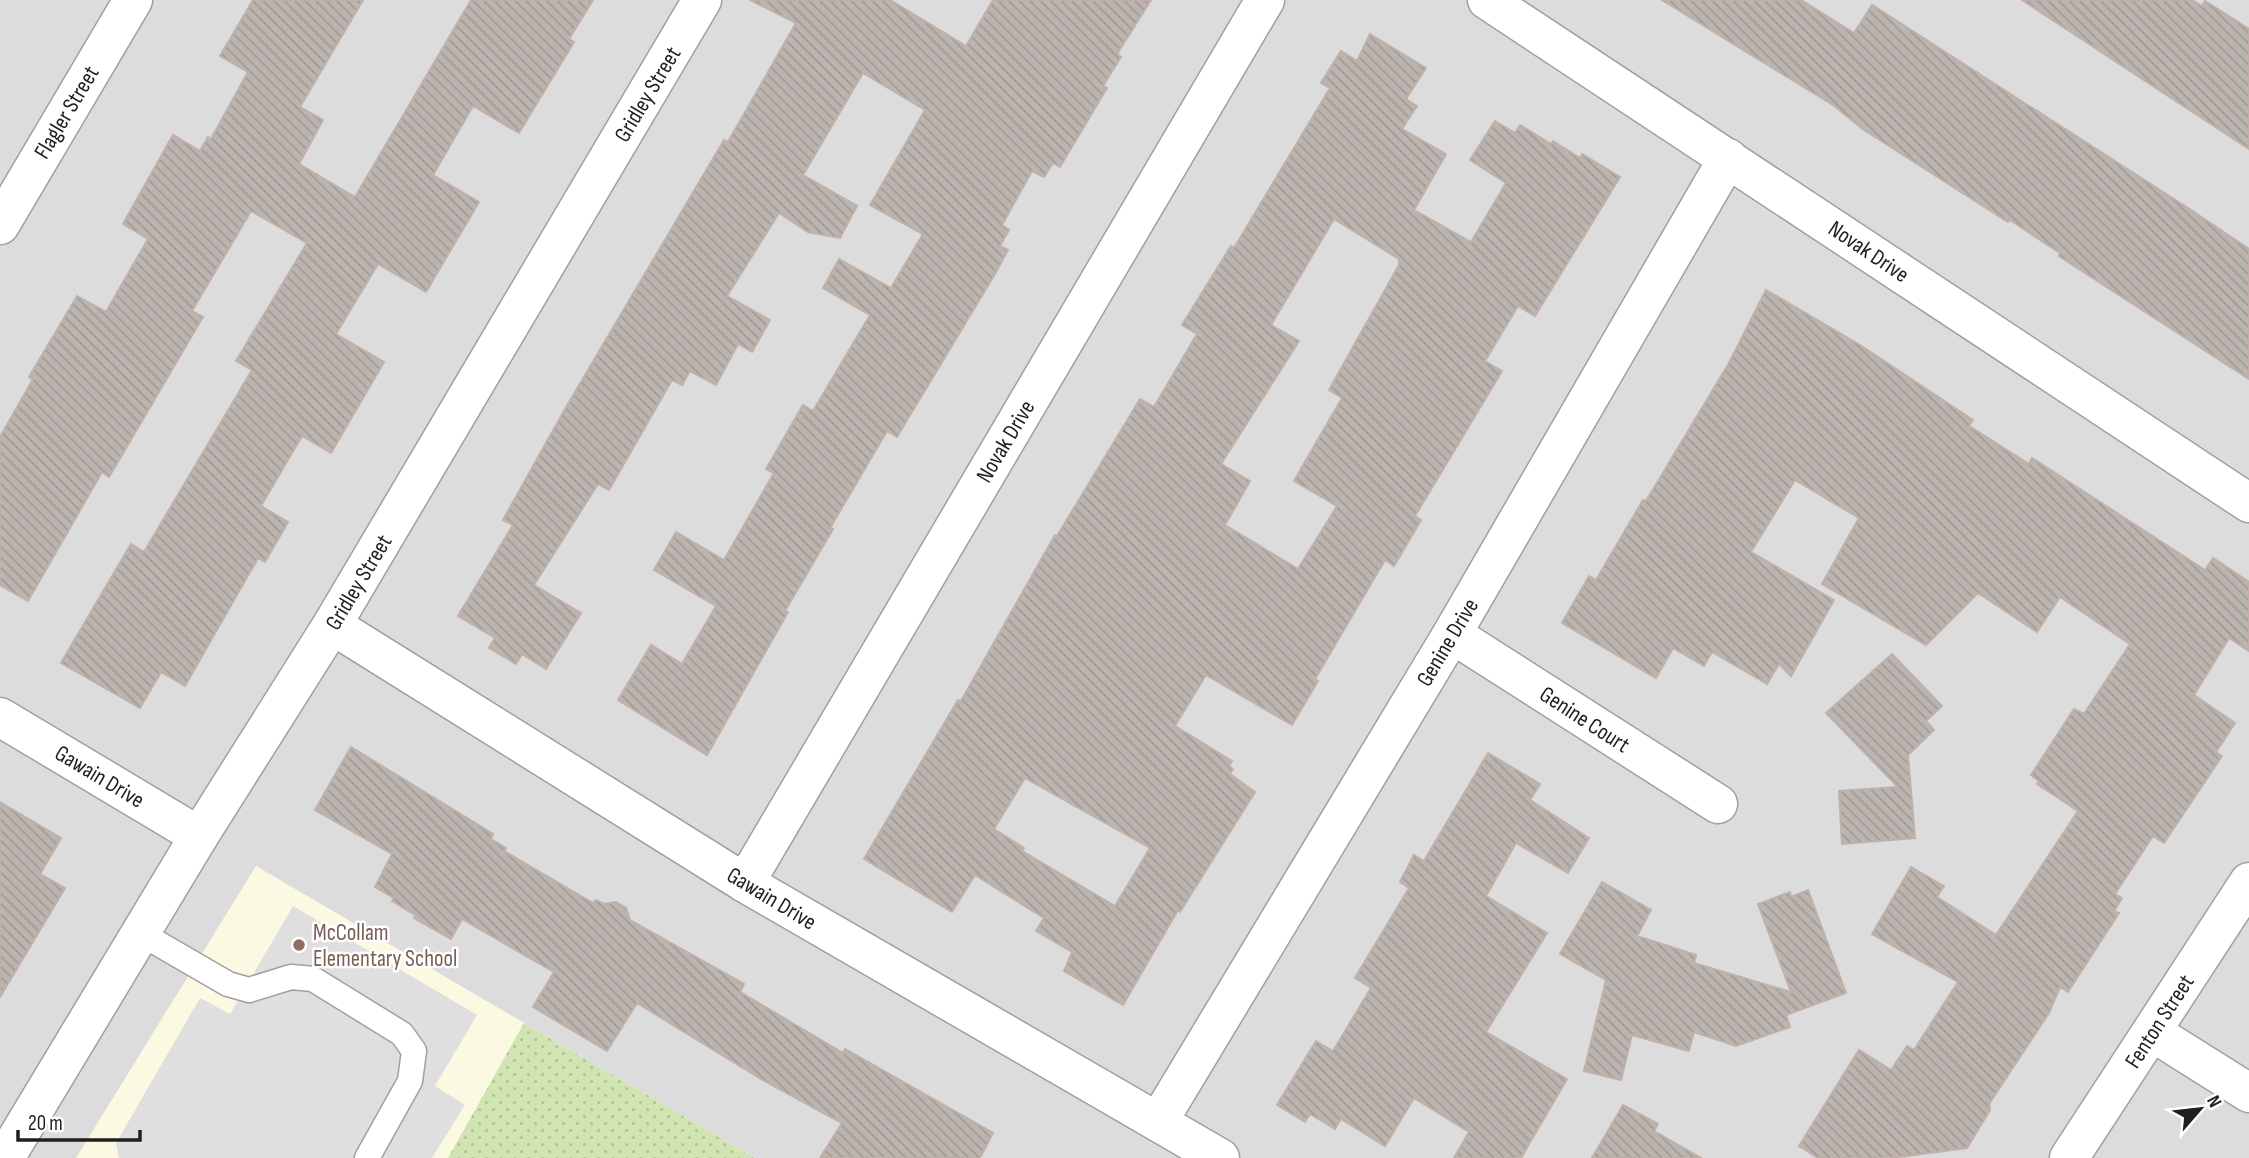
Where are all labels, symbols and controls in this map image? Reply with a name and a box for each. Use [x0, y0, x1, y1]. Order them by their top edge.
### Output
street label: Gridley Street [608, 42, 687, 147]
street label: Flagler Street [28, 61, 105, 164]
street label: Novak Drive [1823, 215, 1914, 289]
street label: Novak Drive [970, 395, 1041, 488]
street label: Gridley Street [319, 530, 398, 635]
street label: Genine Drive [1411, 593, 1485, 692]
street label: Genine Court [1534, 680, 1635, 759]
street label: Gawain Drive [50, 739, 149, 814]
street label: Gawain Drive [722, 861, 821, 936]
place label: McCollam Elementary School [313, 919, 457, 973]
marker: McCollam Elementary School [291, 937, 307, 953]
street label: Fenton Street [2119, 969, 2200, 1074]
north arrow [2165, 1074, 2235, 1144]
text: N [2201, 1092, 2226, 1112]
scale bar [18, 1098, 140, 1142]
text: 20 m [28, 1111, 63, 1136]

